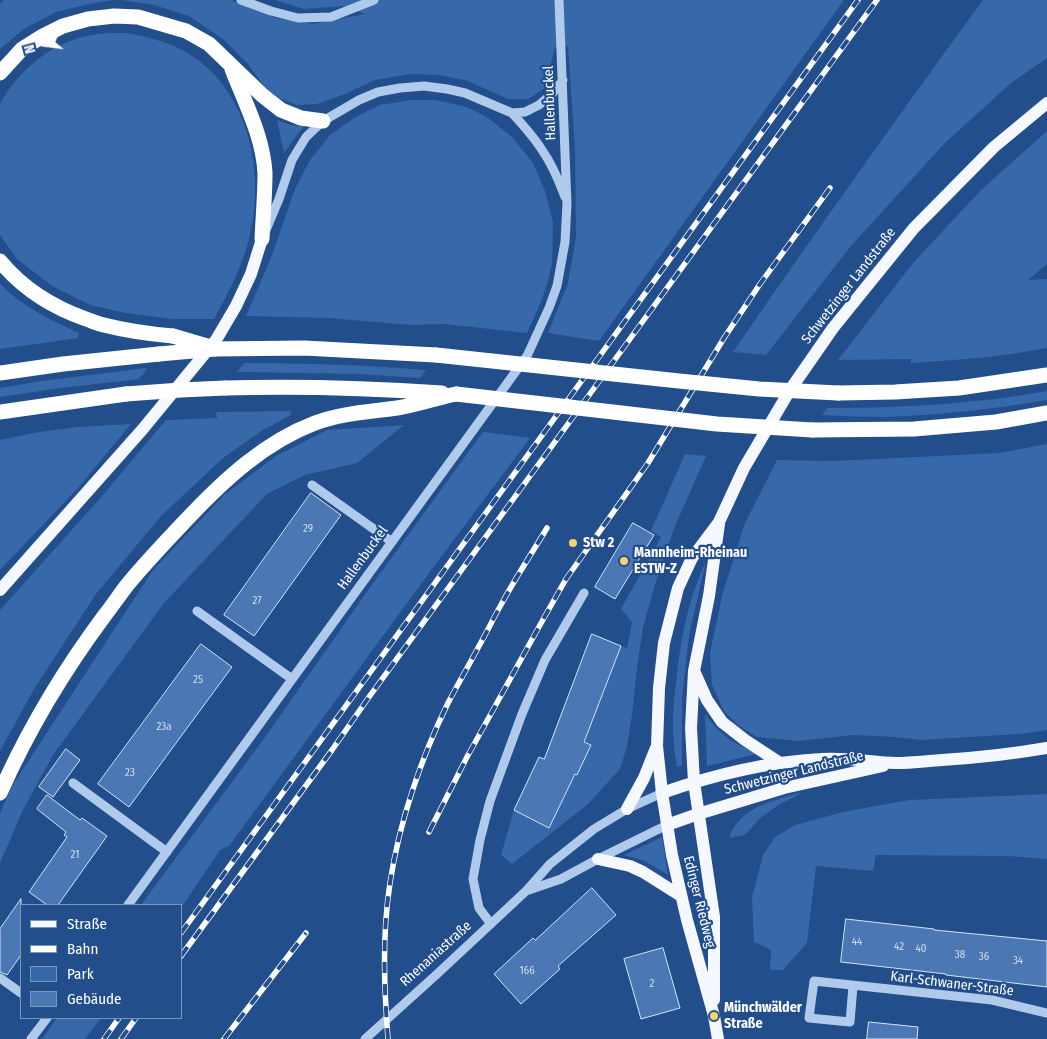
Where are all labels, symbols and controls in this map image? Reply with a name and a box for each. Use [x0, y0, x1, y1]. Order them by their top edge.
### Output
north arrow [20, 20, 70, 70]
text: N [21, 43, 39, 55]
street label: Hallenbuckel [540, 65, 560, 141]
street label: Schwetzinger Landstraße [798, 224, 900, 348]
house number: 29 [303, 522, 313, 536]
street label: Hallenbuckel [334, 523, 392, 593]
place label: Stw 2 [583, 535, 614, 551]
marker: Stw 2 [567, 537, 579, 549]
place label: Mannheim-Rheinau ESTW-Z [634, 545, 747, 578]
marker: Mannheim-Rheinau ESTW-Z [618, 555, 630, 567]
house number: 27 [252, 594, 262, 608]
house number: 25 [193, 673, 203, 687]
house number: 23a [156, 720, 172, 734]
street label: Schwetzinger Landstraße [723, 748, 865, 798]
house number: 23 [125, 766, 135, 780]
house number: 21 [71, 848, 79, 862]
street label: Edinger Riedweg [679, 854, 719, 950]
legend [20, 904, 182, 1019]
text: Straße [67, 915, 107, 933]
street label: Rhenaniastraße [397, 918, 475, 990]
house number: 44 [852, 935, 862, 949]
text: Bahn [67, 940, 98, 958]
house number: 42 [894, 940, 904, 954]
house number: 40 [915, 942, 927, 956]
house number: 38 [955, 948, 965, 962]
house number: 36 [979, 950, 989, 964]
house number: 34 [1013, 954, 1023, 968]
house number: 166 [519, 964, 535, 978]
text: Park [67, 965, 94, 983]
street label: Karl-Schwaner-Straße [889, 968, 1015, 1000]
house number: 2 [650, 977, 654, 991]
text: Gebäude [67, 990, 122, 1008]
place label: Münchwälder Straße [724, 1000, 802, 1032]
marker: Münchwälder Straße [708, 1010, 720, 1022]

